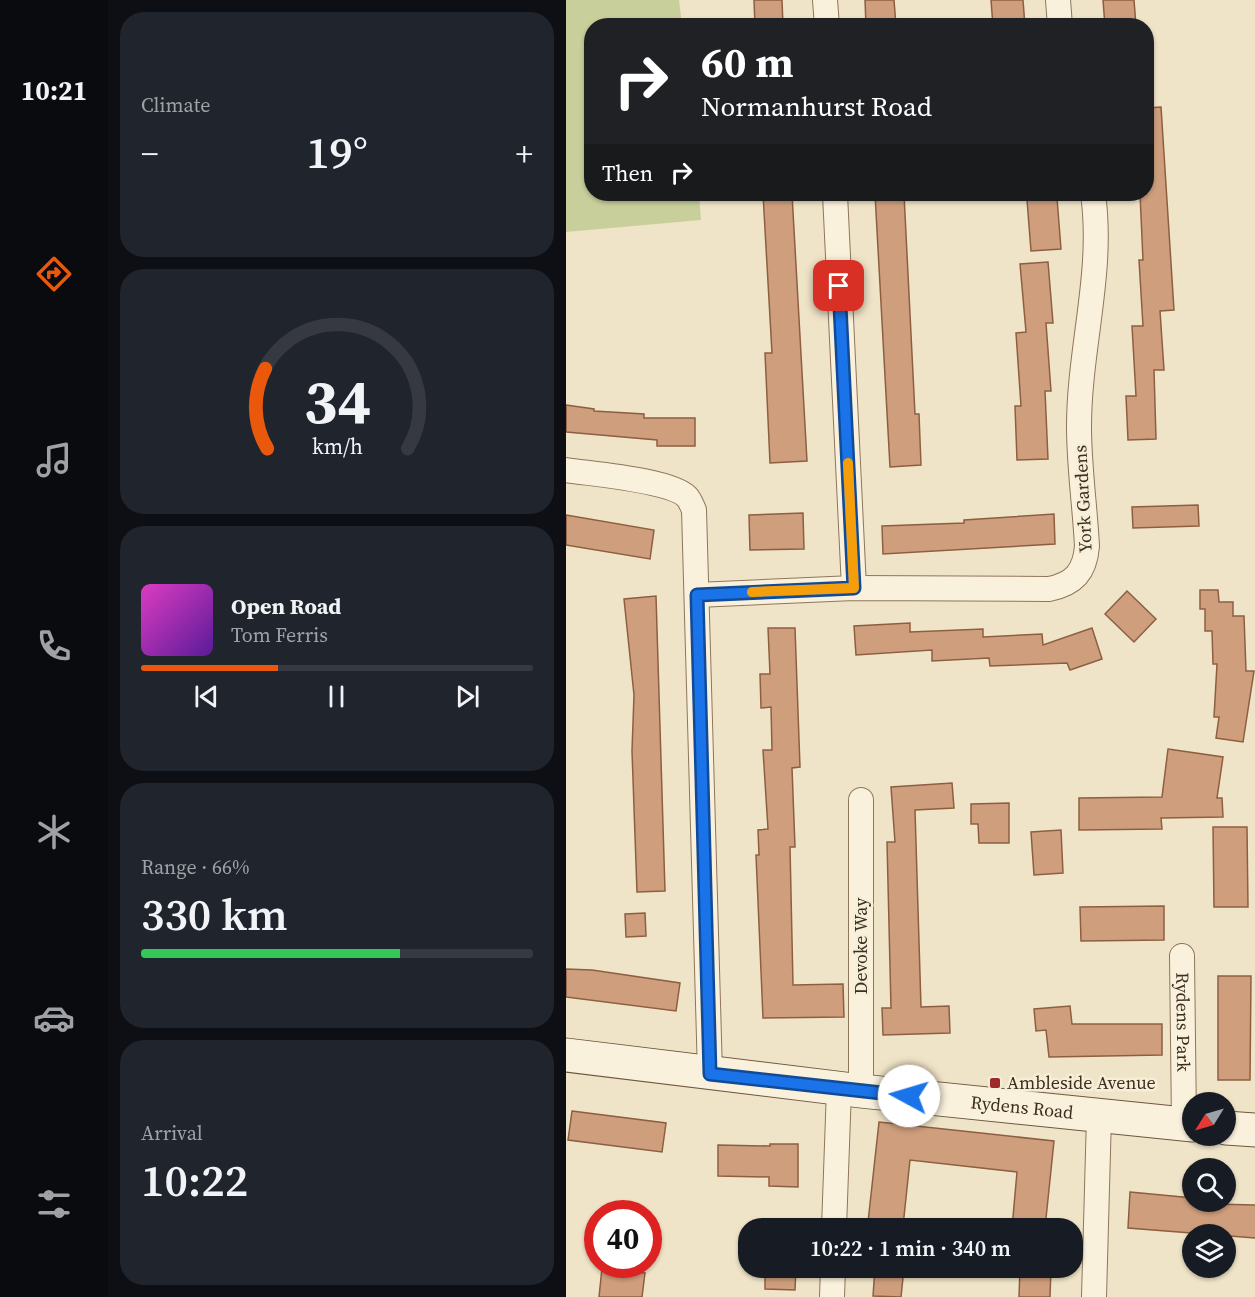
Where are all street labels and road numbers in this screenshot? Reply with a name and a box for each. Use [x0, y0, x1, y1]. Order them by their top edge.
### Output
street label: York Gardens [1067, 444, 1098, 554]
street label: Devoke Way [848, 897, 873, 994]
street label: Rydens Park [1170, 972, 1196, 1072]
street label: Rydens Road [969, 1089, 1075, 1125]

